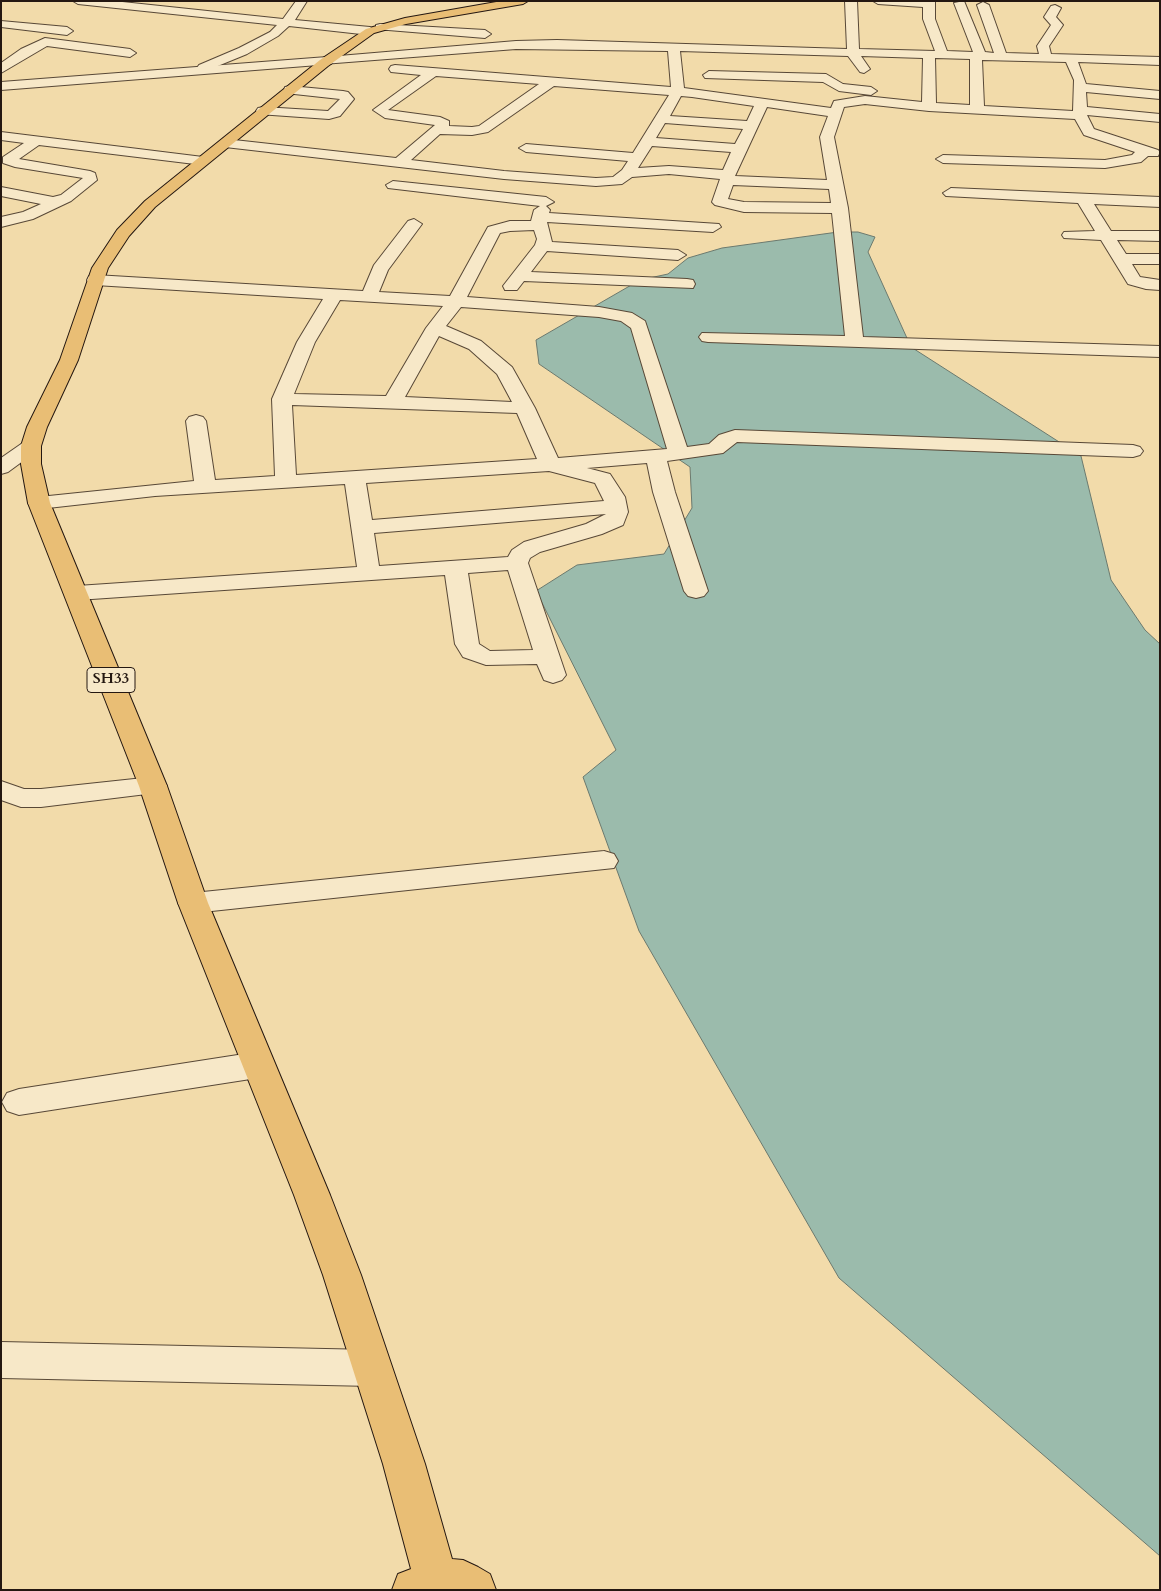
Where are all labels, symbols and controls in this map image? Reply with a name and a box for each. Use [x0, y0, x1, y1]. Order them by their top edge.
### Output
road number: SH33 [87, 668, 135, 692]

